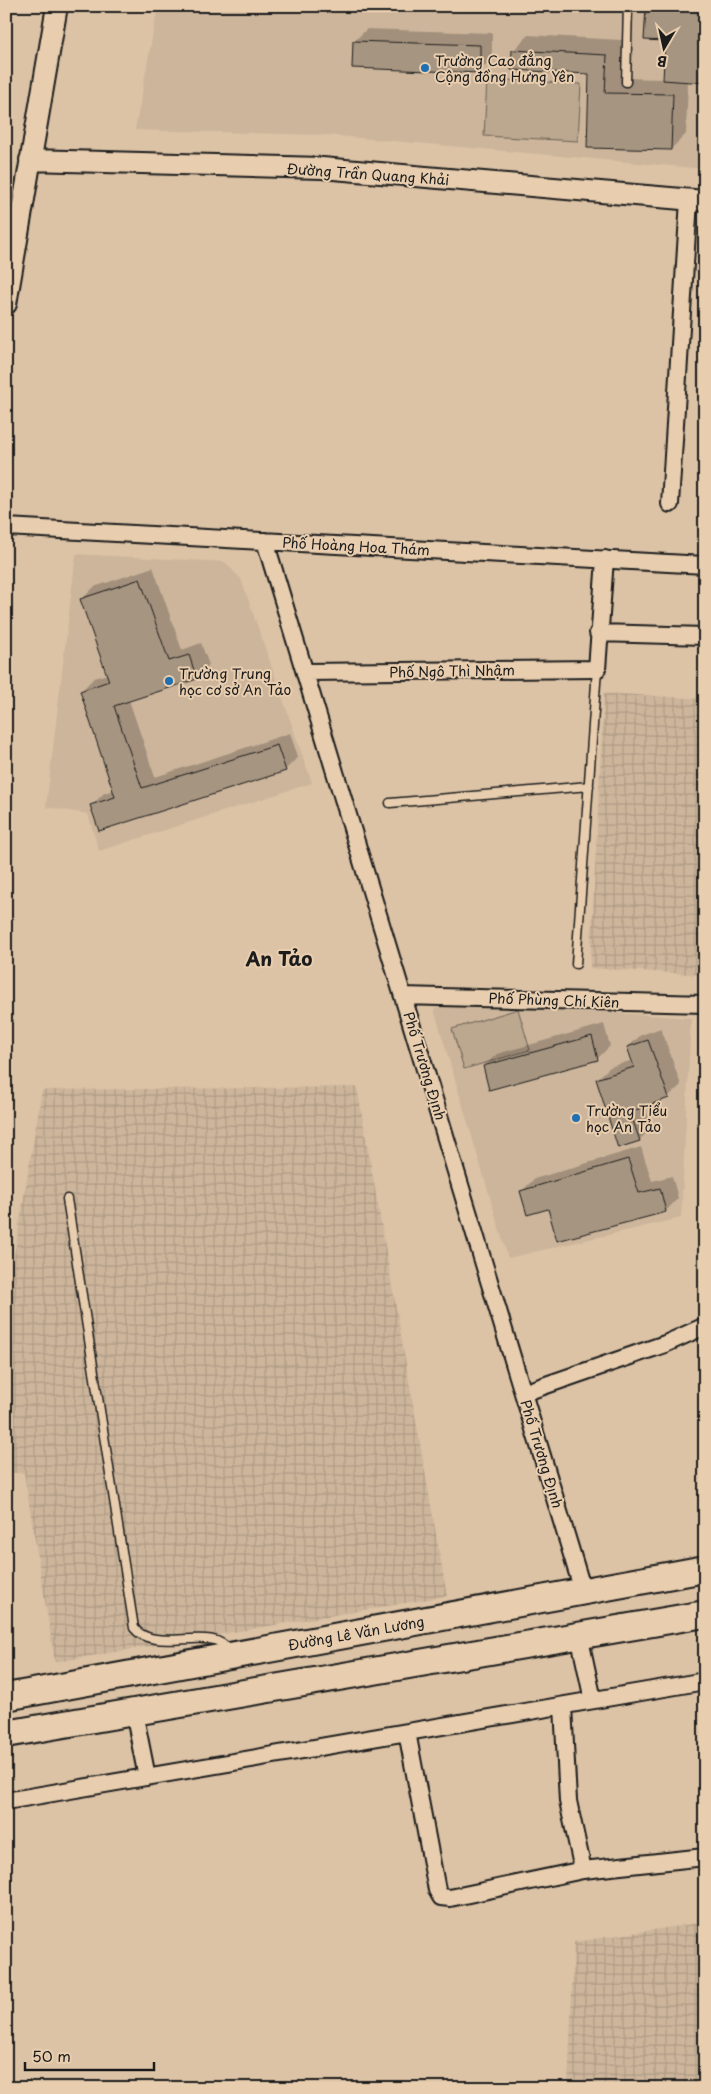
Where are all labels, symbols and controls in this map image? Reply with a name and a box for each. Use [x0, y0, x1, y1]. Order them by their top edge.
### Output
north arrow [638, 22, 688, 72]
place label: Trường Cao đẳng Cộng đồng Hưng Yên [435, 50, 574, 87]
text: B [656, 50, 668, 72]
marker: Trường Cao đẳng Cộng đồng Hưng Yên [419, 62, 431, 74]
street label: Đường Trần Quang Khải [286, 158, 450, 190]
street label: Phố Hoàng Hoa Thám [282, 532, 430, 560]
street label: Phố Ngô Thì Nhậm [389, 659, 515, 683]
place label: Trường Trung học cơ sở An Tảo [179, 663, 291, 700]
marker: Trường Trung học cơ sở An Tảo [163, 675, 175, 687]
district label: An Tảo [244, 944, 313, 972]
street label: Phố Phùng Chí Kiên [488, 987, 620, 1013]
street label: Phố Trương Định [399, 1009, 451, 1123]
place label: Trường Tiểu học An Tảo [586, 1100, 667, 1137]
marker: Trường Tiểu học An Tảo [570, 1112, 582, 1124]
street label: Phố Trương Định [516, 1397, 568, 1511]
street label: Đường Lê Văn Lương [286, 1611, 426, 1655]
scale bar [25, 2039, 154, 2071]
text: 50 m [32, 2044, 71, 2067]

